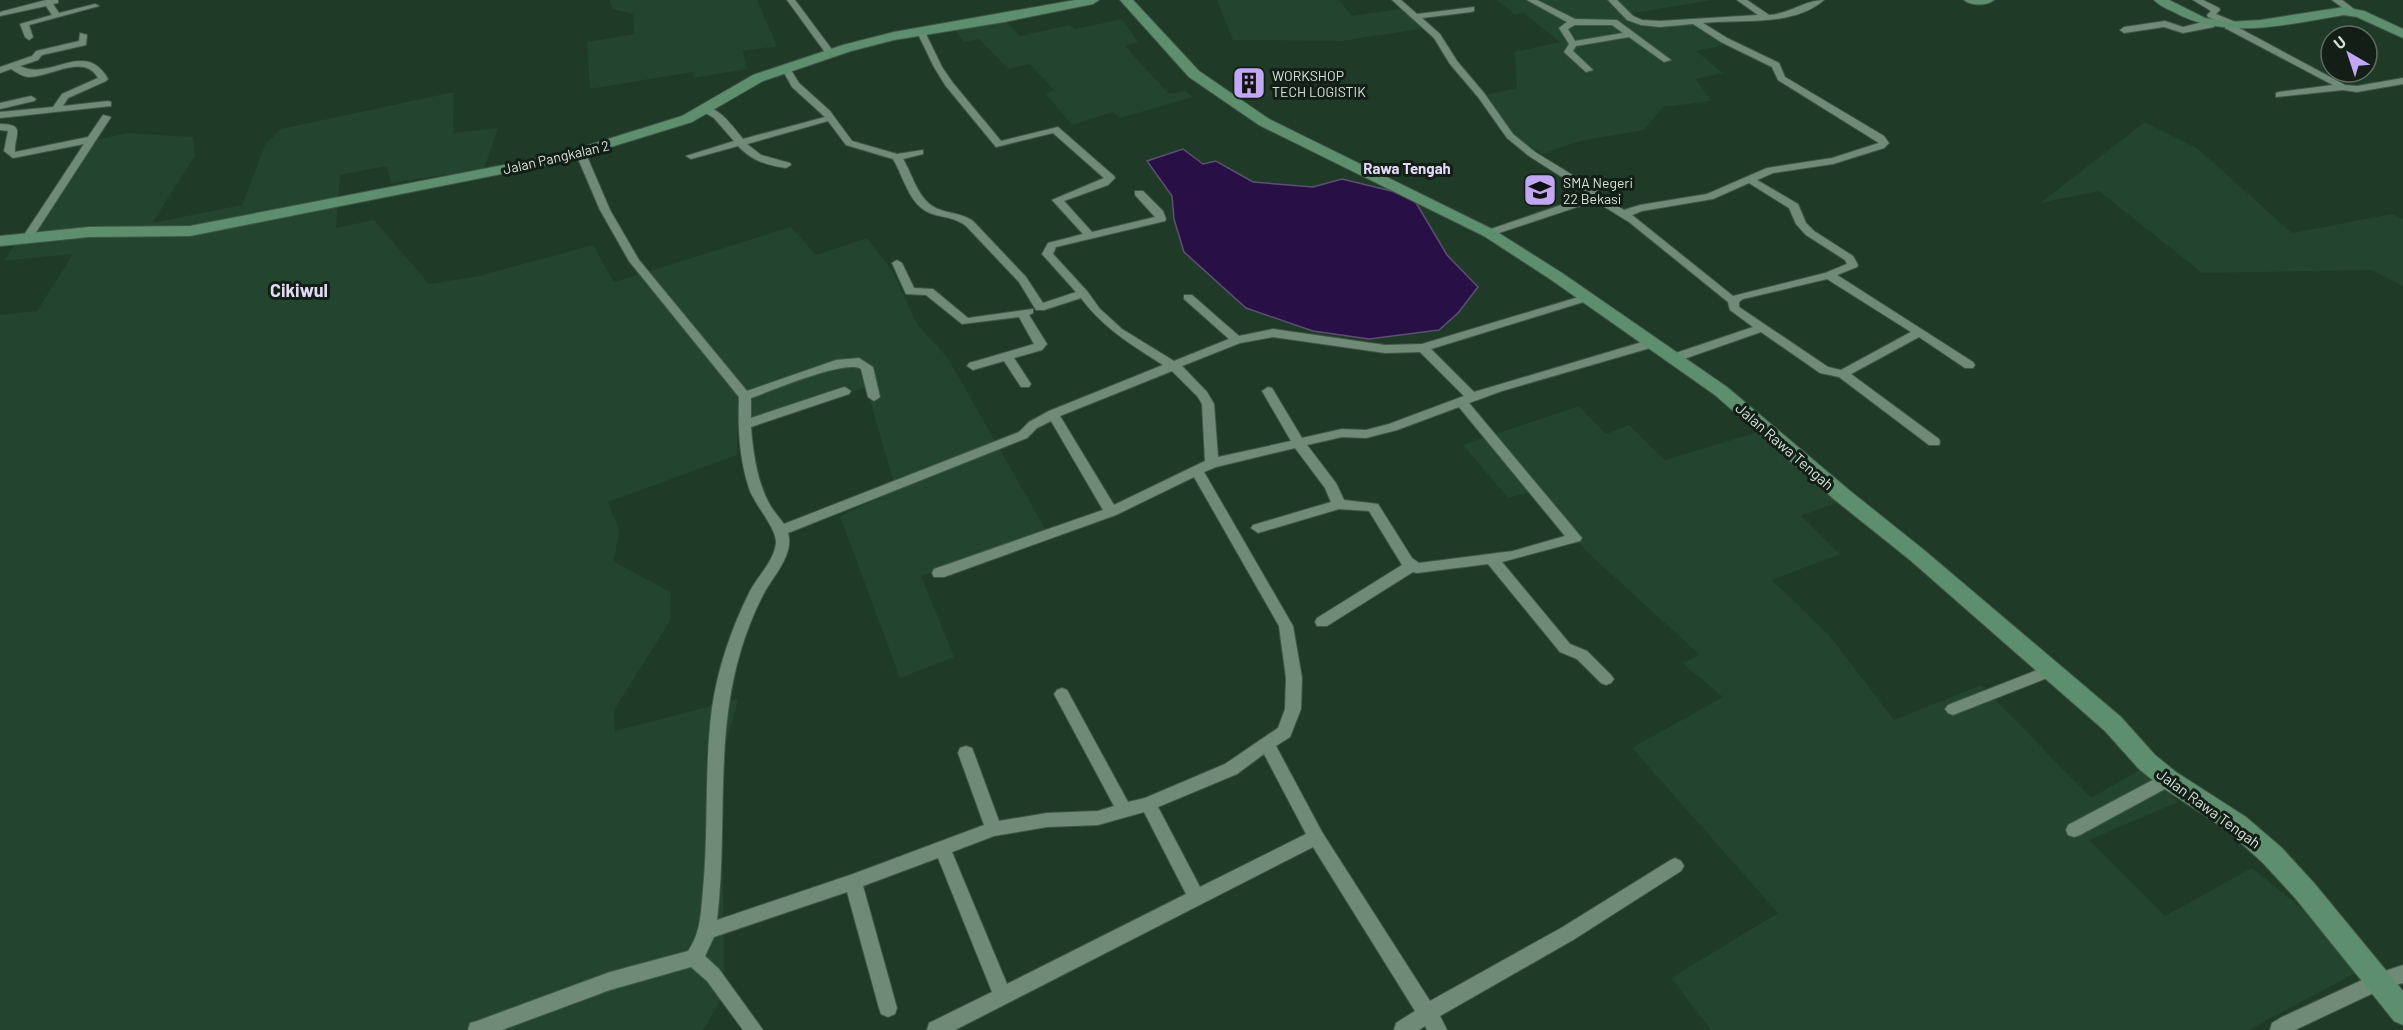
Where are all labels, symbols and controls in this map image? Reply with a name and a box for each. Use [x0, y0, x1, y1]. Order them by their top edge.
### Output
north arrow [2319, 24, 2379, 84]
text: U [2329, 31, 2349, 53]
building icon: WORKSHOP TECH LOGISTIK [1231, 65, 1267, 101]
place label: WORKSHOP TECH LOGISTIK [1272, 67, 1366, 100]
street label: Jalan Pangkalan 2 [501, 136, 611, 178]
district label: Rawa Tengah [1363, 159, 1451, 177]
school or university icon: SMA Negeri 22 Bekasi [1522, 172, 1558, 208]
place label: SMA Negeri 22 Bekasi [1563, 174, 1633, 207]
district label: Cikiwul [270, 279, 328, 301]
street label: Jalan Rawa Tengah [1732, 399, 1838, 493]
street label: Jalan Rawa Tengah [2154, 764, 2264, 852]

